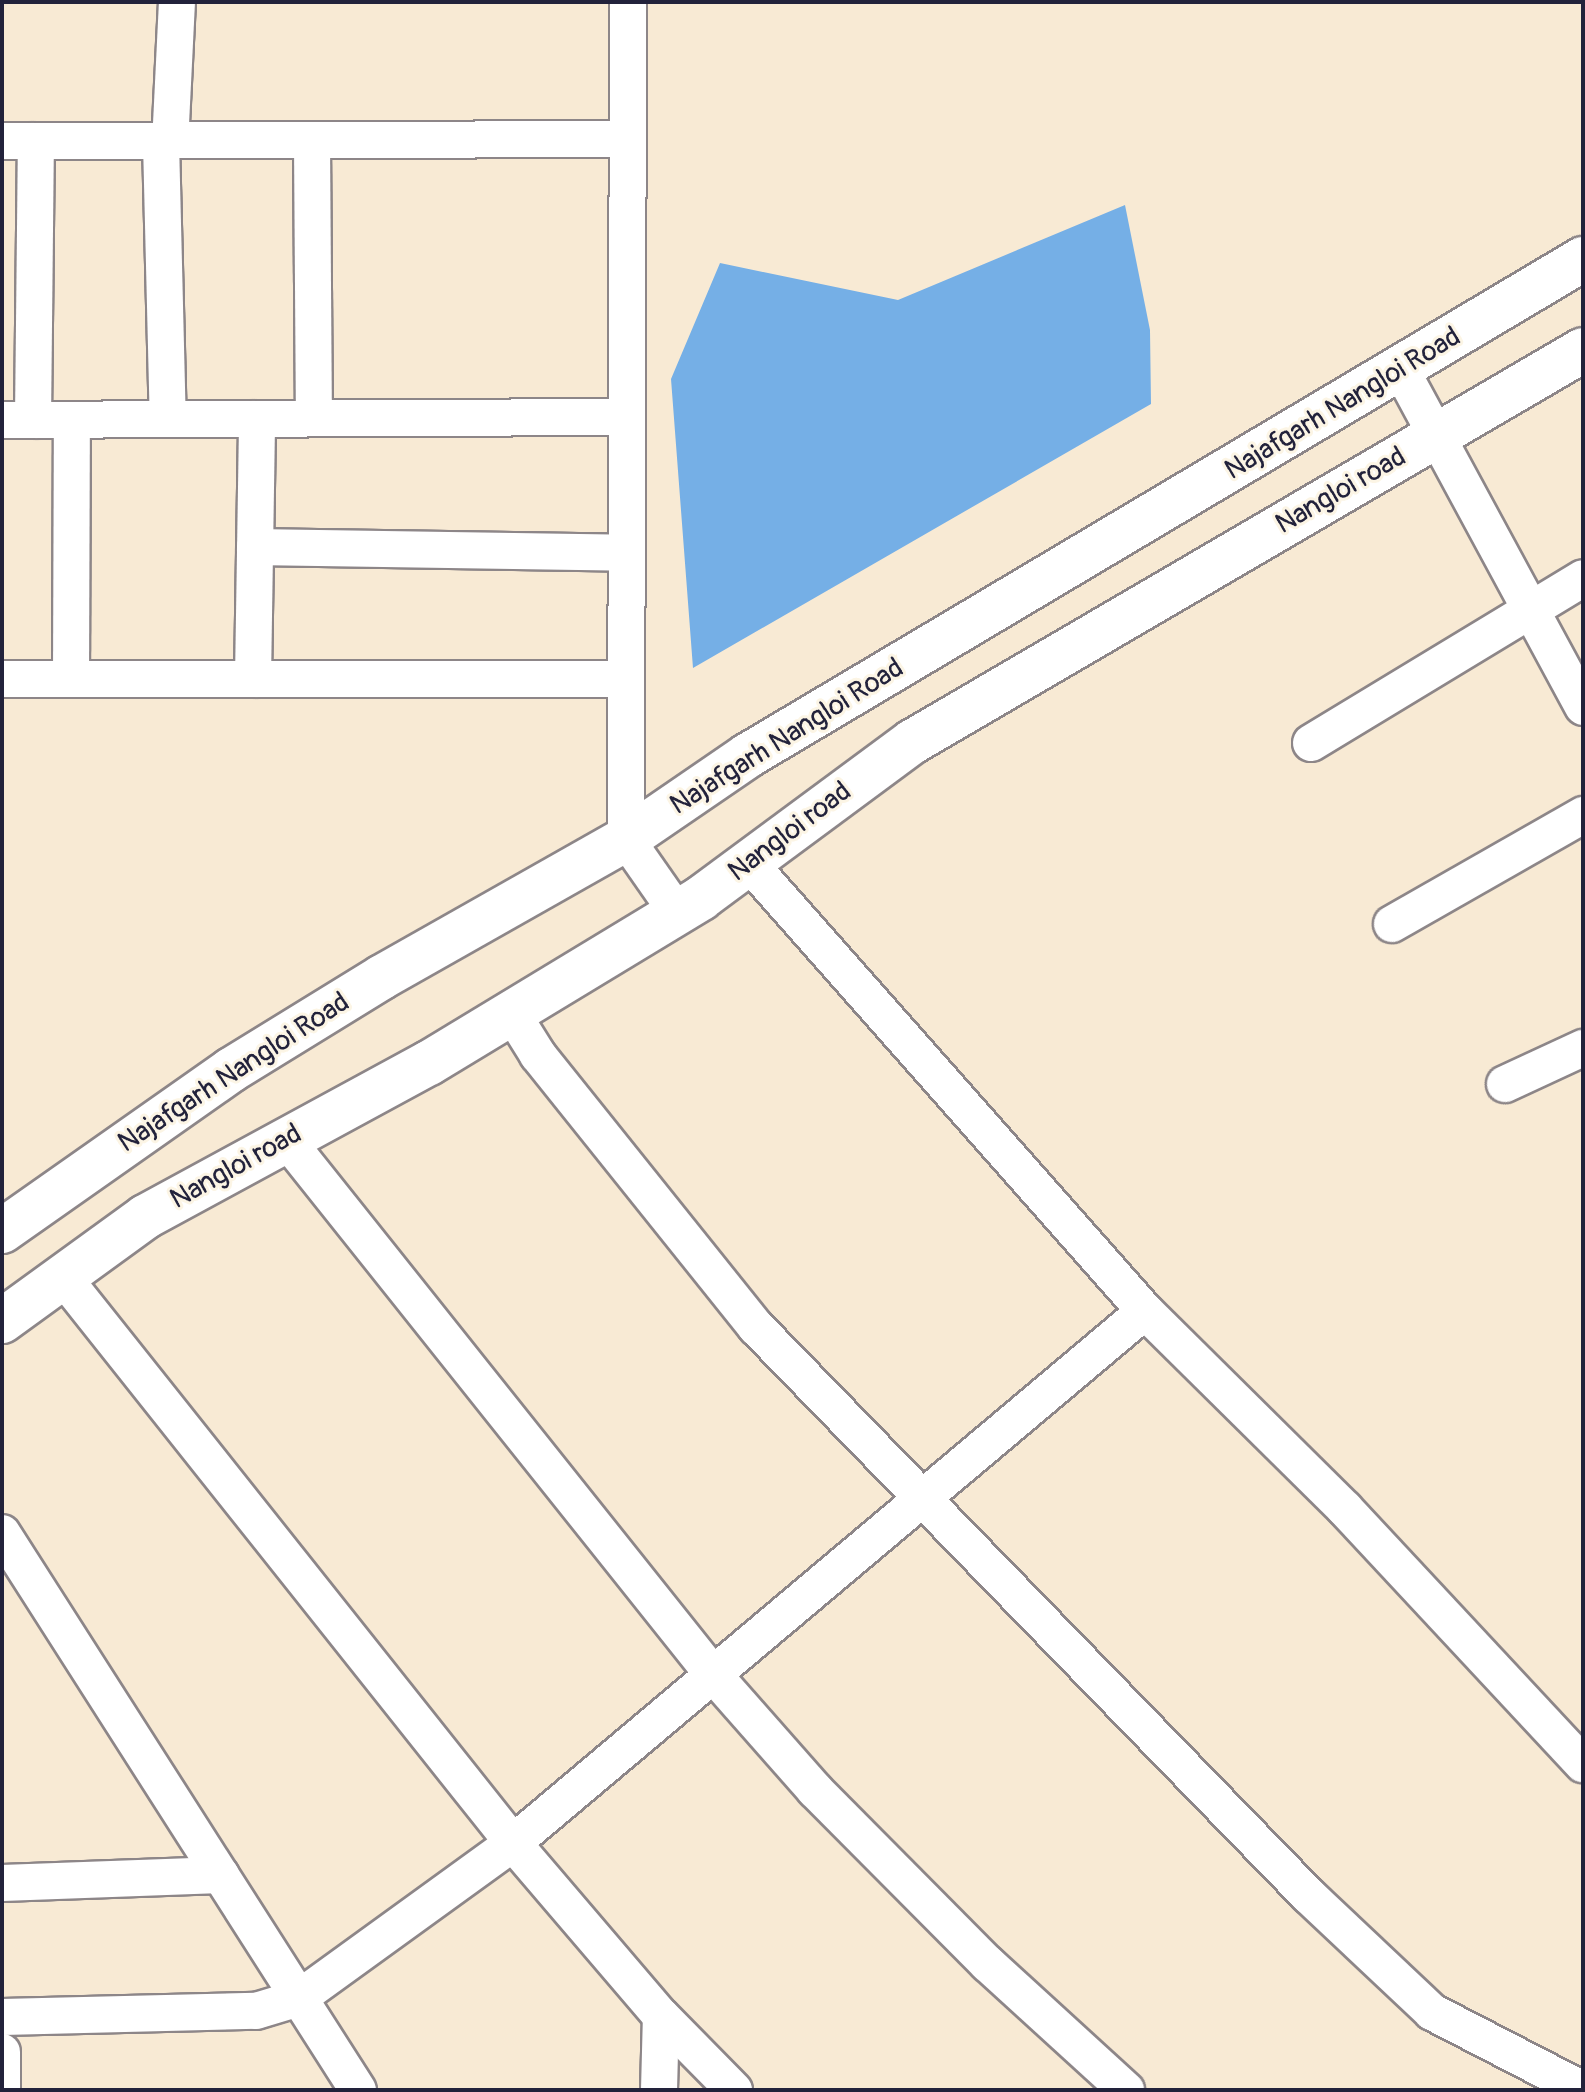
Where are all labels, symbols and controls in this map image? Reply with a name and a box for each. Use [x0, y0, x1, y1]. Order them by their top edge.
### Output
street label: Najafgarh Nangloi Road [1219, 320, 1467, 488]
street label: Nangloi road [1270, 440, 1412, 542]
street label: Najafgarh Nangloi Road [664, 652, 910, 822]
street label: Nangloi road [722, 775, 858, 889]
street label: Najafgarh Nangloi Road [112, 986, 356, 1160]
street label: Nangloi road [164, 1117, 308, 1217]

